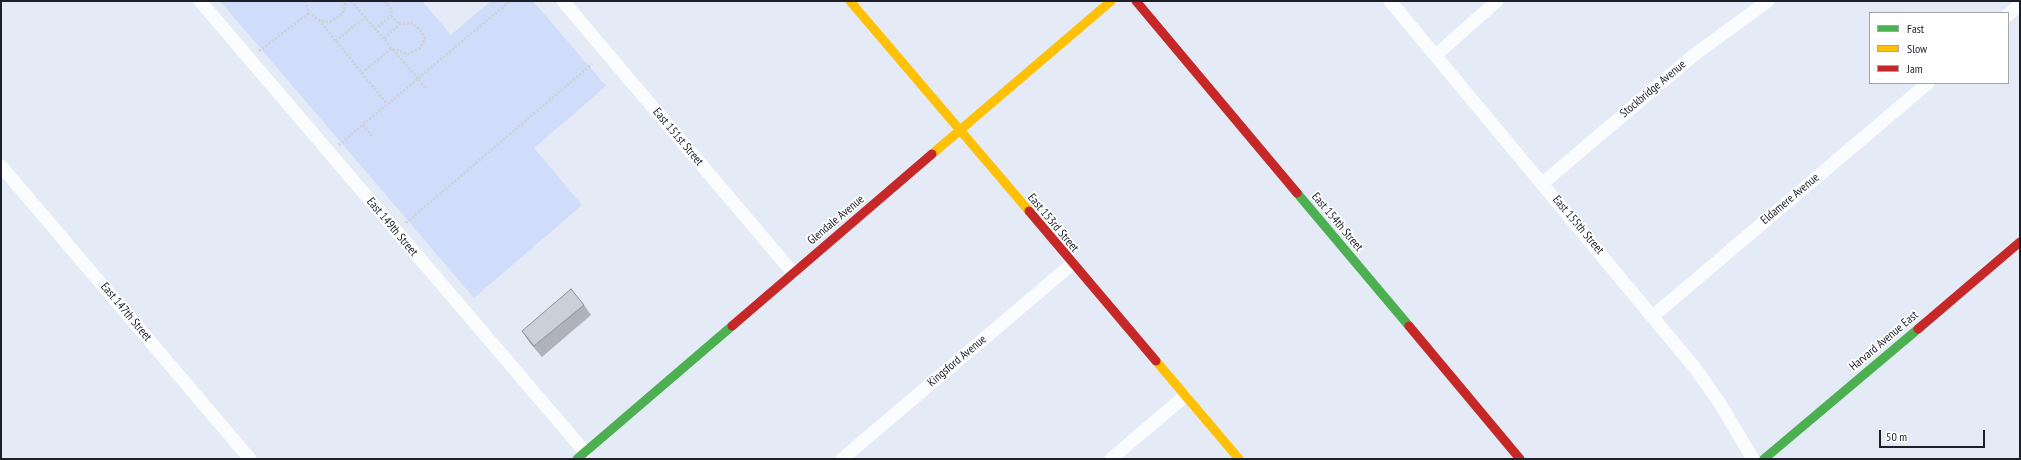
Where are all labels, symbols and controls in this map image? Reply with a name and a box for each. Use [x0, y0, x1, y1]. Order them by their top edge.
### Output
legend [1869, 12, 2009, 84]
text: Fast [1907, 21, 1924, 36]
text: Slow [1907, 41, 1927, 56]
street label: Stockbridge Avenue [1617, 57, 1689, 121]
text: Jam [1907, 61, 1923, 76]
street label: East 151st Street [650, 105, 706, 169]
street label: Eldamere Avenue [1758, 170, 1822, 228]
street label: East 154th Street [1308, 190, 1366, 254]
street label: East 153rd Street [1024, 191, 1082, 255]
street label: Glendale Avenue [805, 192, 867, 248]
street label: East 155th Street [1549, 193, 1607, 257]
street label: East 149th Street [363, 195, 421, 259]
street label: East 147th Street [97, 280, 155, 344]
street label: Harvard Avenue East [1847, 308, 1921, 374]
street label: Kingsford Avenue [925, 332, 989, 390]
scale bar [1881, 422, 1987, 448]
text: 50 m [1886, 429, 1907, 444]

